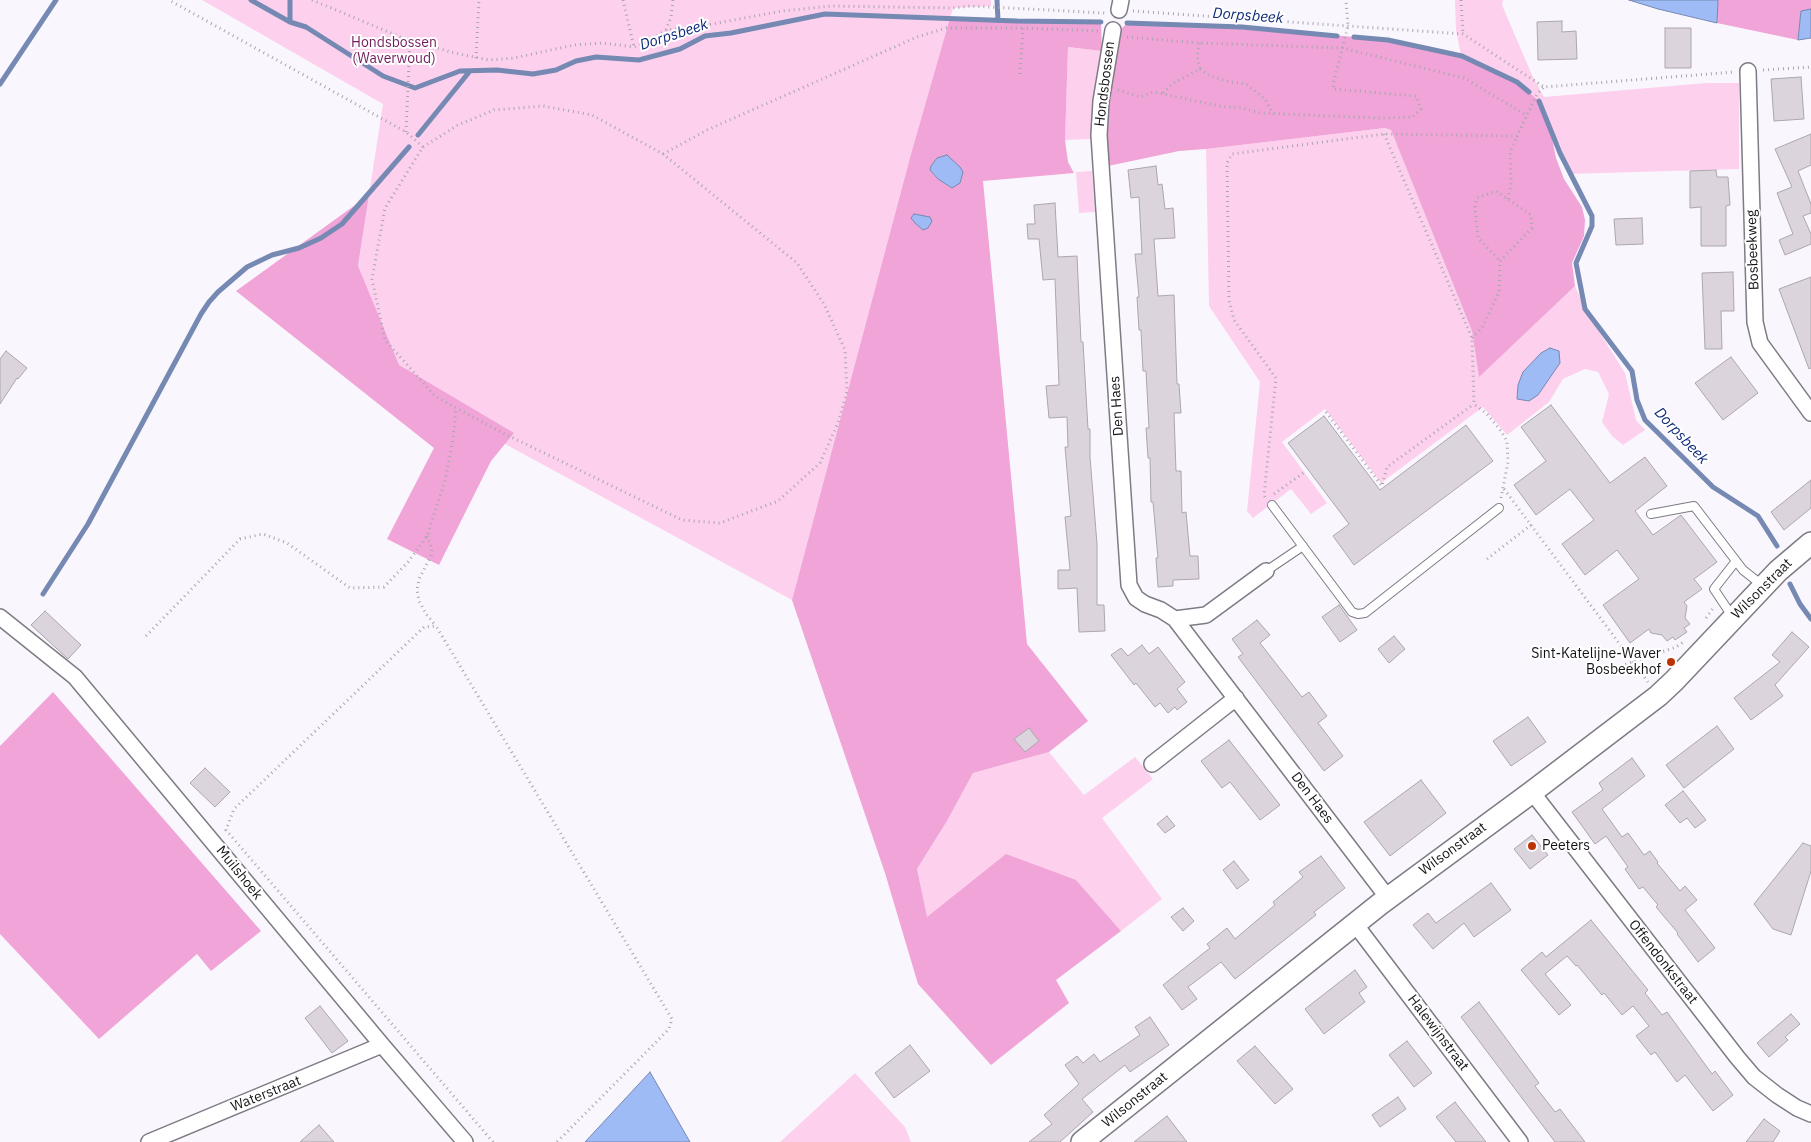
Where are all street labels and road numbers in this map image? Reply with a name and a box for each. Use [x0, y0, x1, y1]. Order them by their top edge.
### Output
street label: Hondsbossen [1091, 40, 1119, 128]
street label: Bosbeekweg [1743, 210, 1763, 290]
street label: Den Haes [1107, 375, 1127, 437]
street label: Wilsonstraat [1728, 555, 1796, 623]
street label: Den Haes [1287, 769, 1337, 827]
street label: Wilsonstraat [1416, 819, 1490, 879]
street label: Muilshoek [212, 843, 266, 903]
street label: Offendonkstraat [1625, 917, 1701, 1007]
street label: Halewijnstraat [1404, 992, 1472, 1074]
street label: Wilsonstraat [1099, 1069, 1171, 1131]
street label: Waterstraat [229, 1072, 303, 1116]

